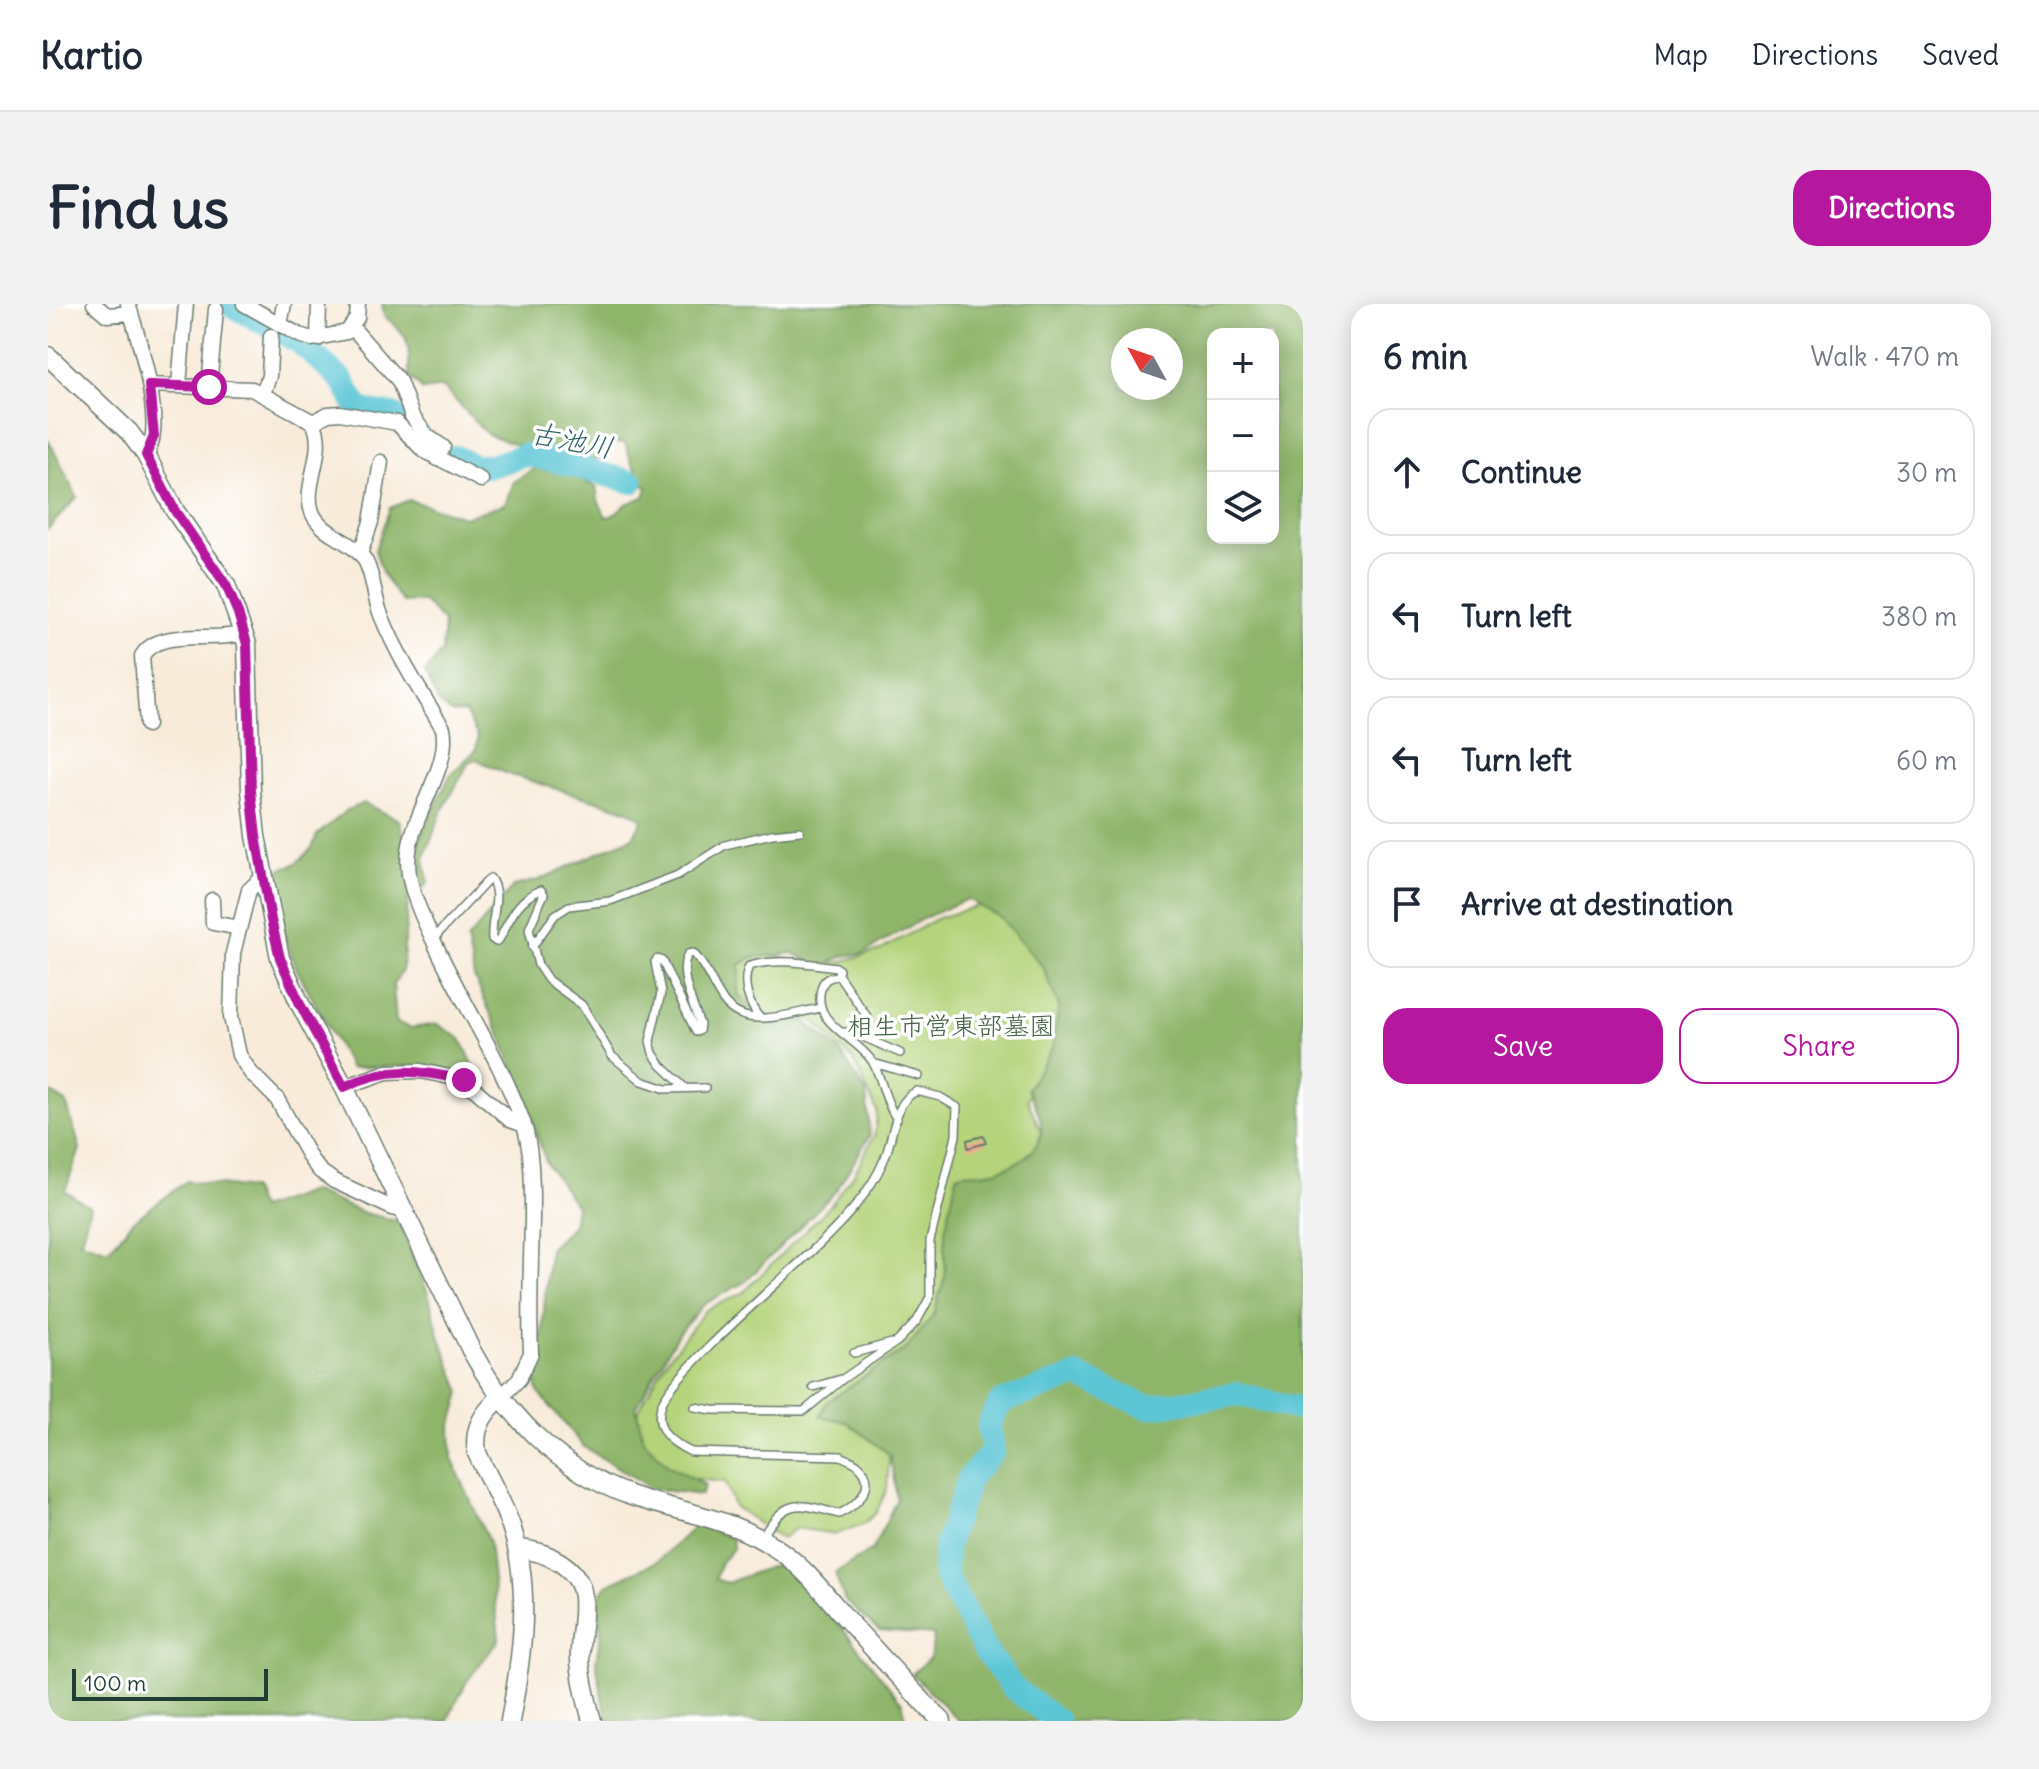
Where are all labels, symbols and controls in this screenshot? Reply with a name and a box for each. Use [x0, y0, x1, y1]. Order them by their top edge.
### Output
text: Kartio [40, 32, 143, 79]
text: Map [1653, 37, 1708, 73]
text: Directions [1752, 37, 1878, 73]
text: Saved [1922, 37, 1999, 73]
button: Directions [1793, 170, 1991, 246]
text: Find us [48, 173, 229, 243]
north arrow [1111, 328, 1183, 400]
map controls [1207, 328, 1279, 544]
button: + [1207, 328, 1279, 400]
text: 6 min [1383, 335, 1468, 378]
text: Walk · 470 m [1811, 340, 1959, 373]
route start [191, 369, 227, 405]
button: − [1207, 400, 1279, 472]
water label: 古池川 [527, 414, 617, 466]
icon: ahead [1385, 450, 1429, 494]
text: Continue [1461, 453, 1582, 491]
text: 30 m [1896, 456, 1957, 489]
button: layers [1207, 472, 1279, 544]
icon: left [1385, 594, 1429, 638]
text: Turn left [1461, 597, 1572, 635]
text: 380 m [1881, 600, 1957, 633]
icon: left [1385, 738, 1429, 782]
text: Turn left [1461, 741, 1572, 779]
text: 60 m [1896, 744, 1957, 777]
icon: arrive [1385, 882, 1429, 926]
text: Arrive at destination [1461, 885, 1733, 923]
button: Save [1383, 1008, 1663, 1084]
button: Share [1679, 1008, 1959, 1084]
park label: 相生市営東部墓園 [847, 1009, 1055, 1042]
route end [446, 1062, 482, 1098]
scale bar [72, 1665, 268, 1701]
text: 100 m [84, 1669, 146, 1697]

